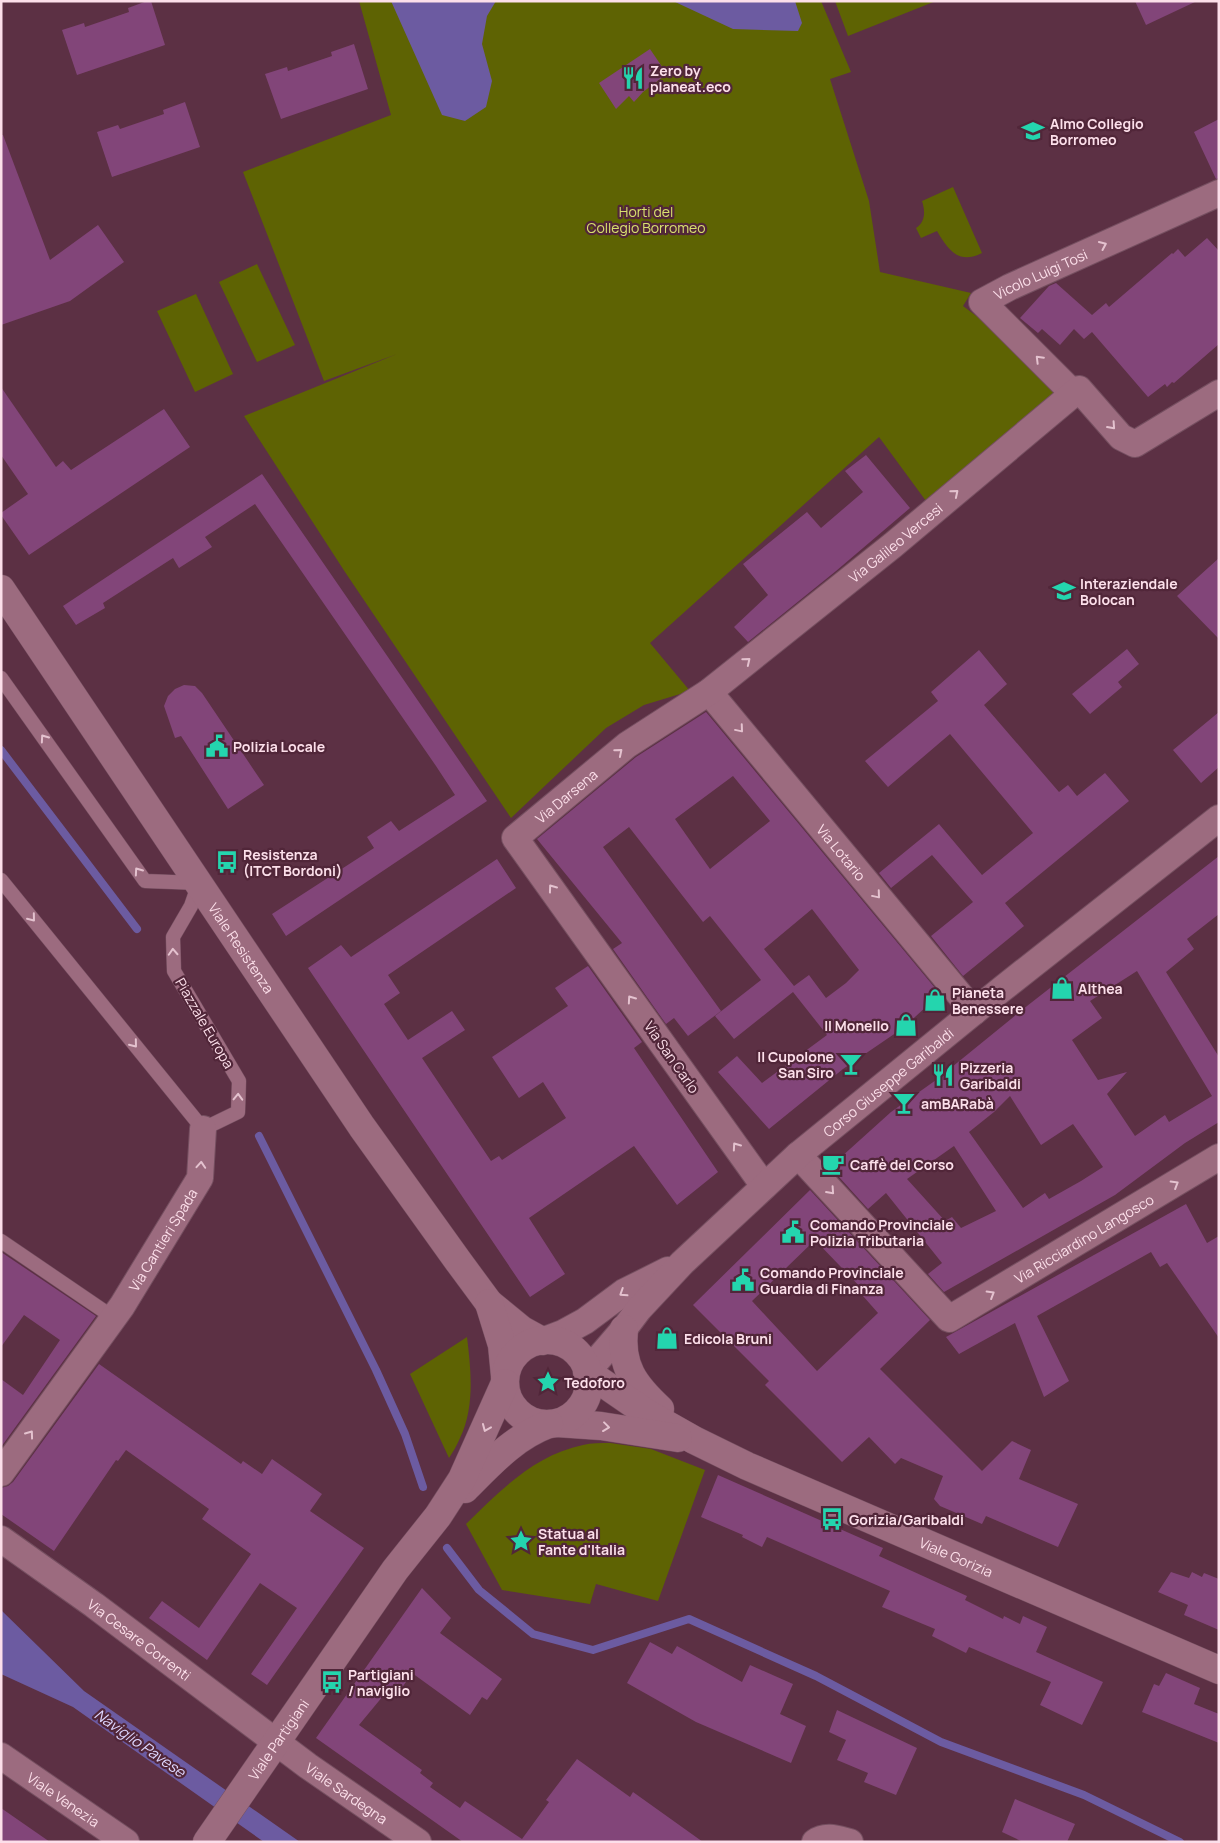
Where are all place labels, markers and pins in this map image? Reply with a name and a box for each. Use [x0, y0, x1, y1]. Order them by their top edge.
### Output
place label: Zero by planeat.eco [650, 61, 731, 96]
restaurant icon: Zero by planeat.eco [620, 65, 646, 91]
place label: Almo Collegio Borromeo [1050, 114, 1144, 149]
school or university icon: Almo Collegio Borromeo [1020, 118, 1046, 144]
place label: Interaziendale Bolocan [1080, 574, 1178, 609]
school or university icon: Interaziendale Bolocan [1051, 578, 1077, 604]
public building icon: Polizia Locale [204, 733, 230, 759]
place label: Polizia Locale [233, 737, 325, 756]
place label: Resistenza (ITCT Bordoni) [243, 845, 342, 880]
bus stop icon: Resistenza (ITCT Bordoni) [214, 849, 240, 875]
shop icon: Althea [1049, 975, 1075, 1001]
place label: Althea [1078, 979, 1123, 998]
place label: Pianeta Benessere [952, 983, 1024, 1018]
shop icon: Pianeta Benessere [922, 987, 948, 1013]
shop icon: Il Monello [893, 1012, 919, 1038]
place label: Il Monello [824, 1016, 889, 1035]
place label: Il Cupolone San Siro [757, 1047, 834, 1082]
bar icon: Il Cupolone San Siro [838, 1051, 864, 1077]
place label: Pizzeria Garibaldi [960, 1058, 1021, 1093]
restaurant icon: Pizzeria Garibaldi [930, 1062, 956, 1088]
bar icon: amBARabà [891, 1090, 917, 1116]
place label: amBARabà [921, 1094, 994, 1113]
cafe icon: Caffè del Corso [820, 1151, 846, 1177]
place label: Caffè del Corso [850, 1155, 954, 1174]
place label: Comando Provinciale Polizia Tributaria [810, 1215, 954, 1250]
public building icon: Comando Provinciale Polizia Tributaria [780, 1219, 806, 1245]
place label: Comando Provinciale Guardia di Finanza [760, 1263, 904, 1298]
public building icon: Comando Provinciale Guardia di Finanza [730, 1267, 756, 1293]
shop icon: Edicola Bruni [654, 1325, 680, 1351]
place label: Edicola Bruni [684, 1329, 772, 1348]
place icon: Tedoforo [535, 1369, 561, 1395]
place label: Tedoforo [564, 1373, 625, 1392]
bus stop icon: Gorizia/Garibaldi [819, 1506, 845, 1532]
place label: Gorizia/Garibaldi [849, 1510, 964, 1529]
place label: Statua al Fante d'Italia [538, 1524, 625, 1559]
place icon: Statua al Fante d'Italia [508, 1528, 534, 1554]
place label: Partigiani / naviglio [348, 1665, 414, 1700]
bus stop icon: Partigiani / naviglio [319, 1669, 345, 1695]

